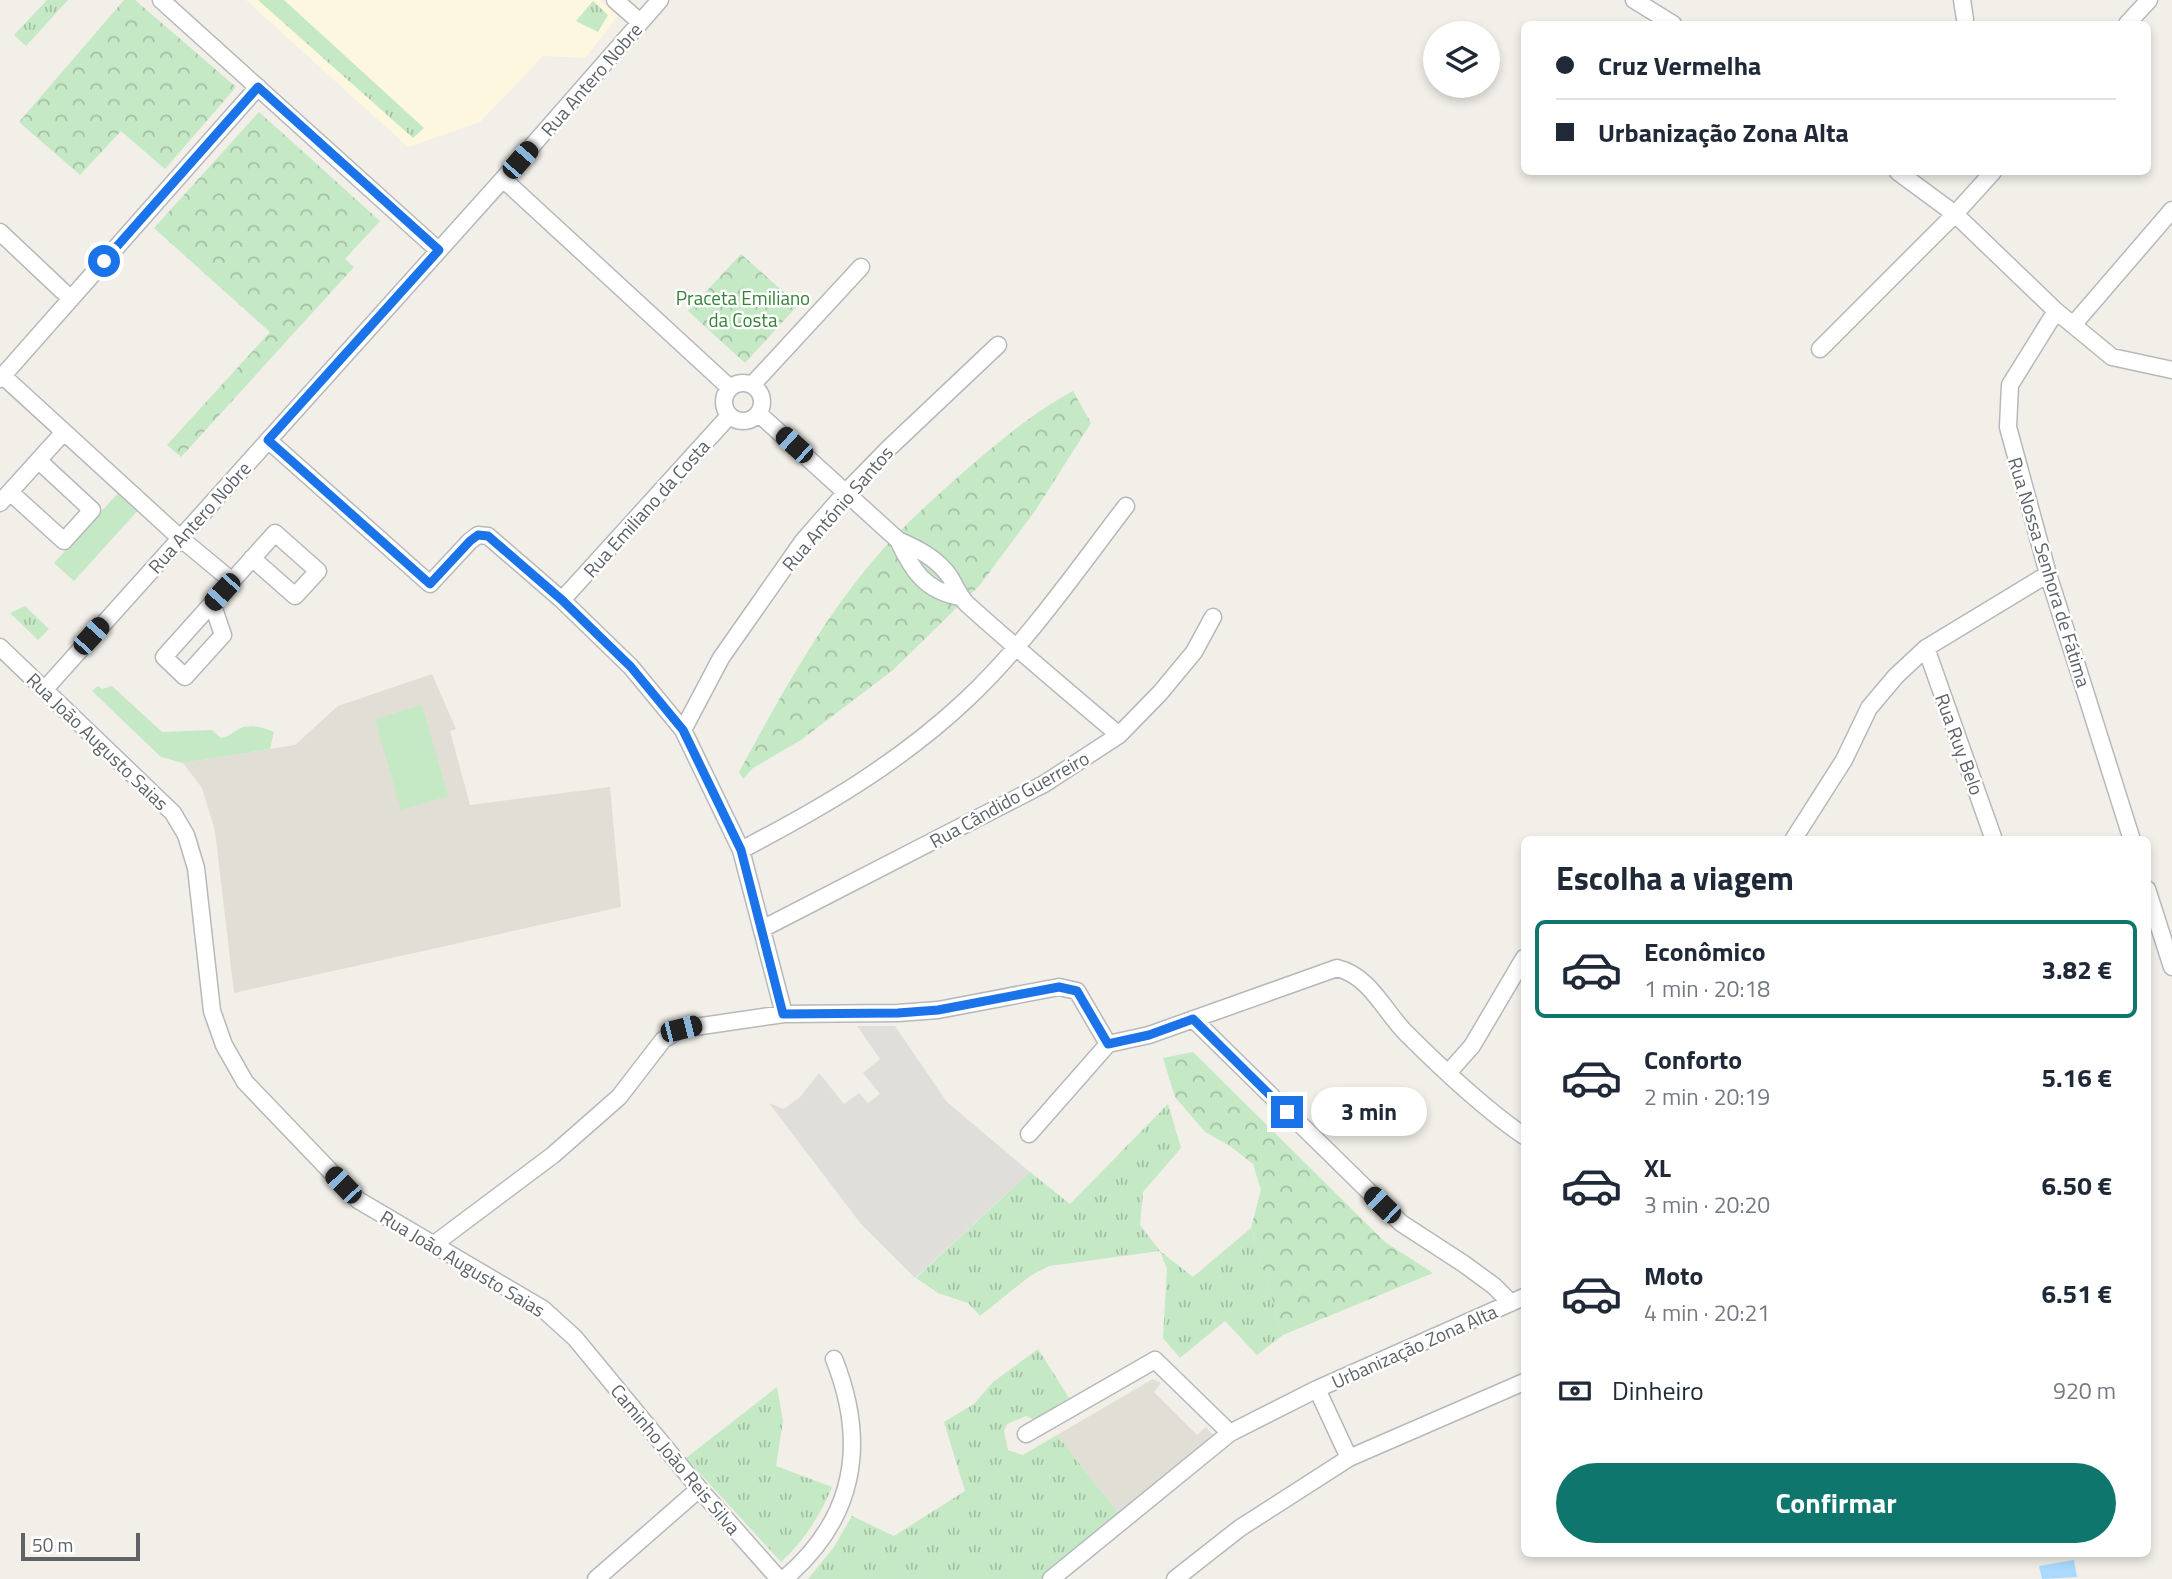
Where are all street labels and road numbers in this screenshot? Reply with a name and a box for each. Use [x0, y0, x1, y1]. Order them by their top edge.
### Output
street label: Rua Antero Nobre [533, 16, 649, 142]
street label: Rua Emiliano da Costa [576, 432, 716, 584]
street label: Rua António Santos [774, 439, 900, 577]
street label: Rua Nossa Senhora de Fátima [2001, 453, 2099, 691]
street label: Rua Antero Nobre [141, 454, 257, 580]
street label: Rua João Augusto Saias [20, 665, 176, 817]
street label: Rua Ruy Belo [1928, 689, 1992, 799]
street label: Rua Cândido Guerreiro [924, 743, 1094, 855]
street label: Rua João Augusto Saias [375, 1202, 551, 1324]
street label: Urbanização Zona Alta [1326, 1296, 1502, 1396]
street label: Caminho João Reis Silva [604, 1377, 748, 1541]

